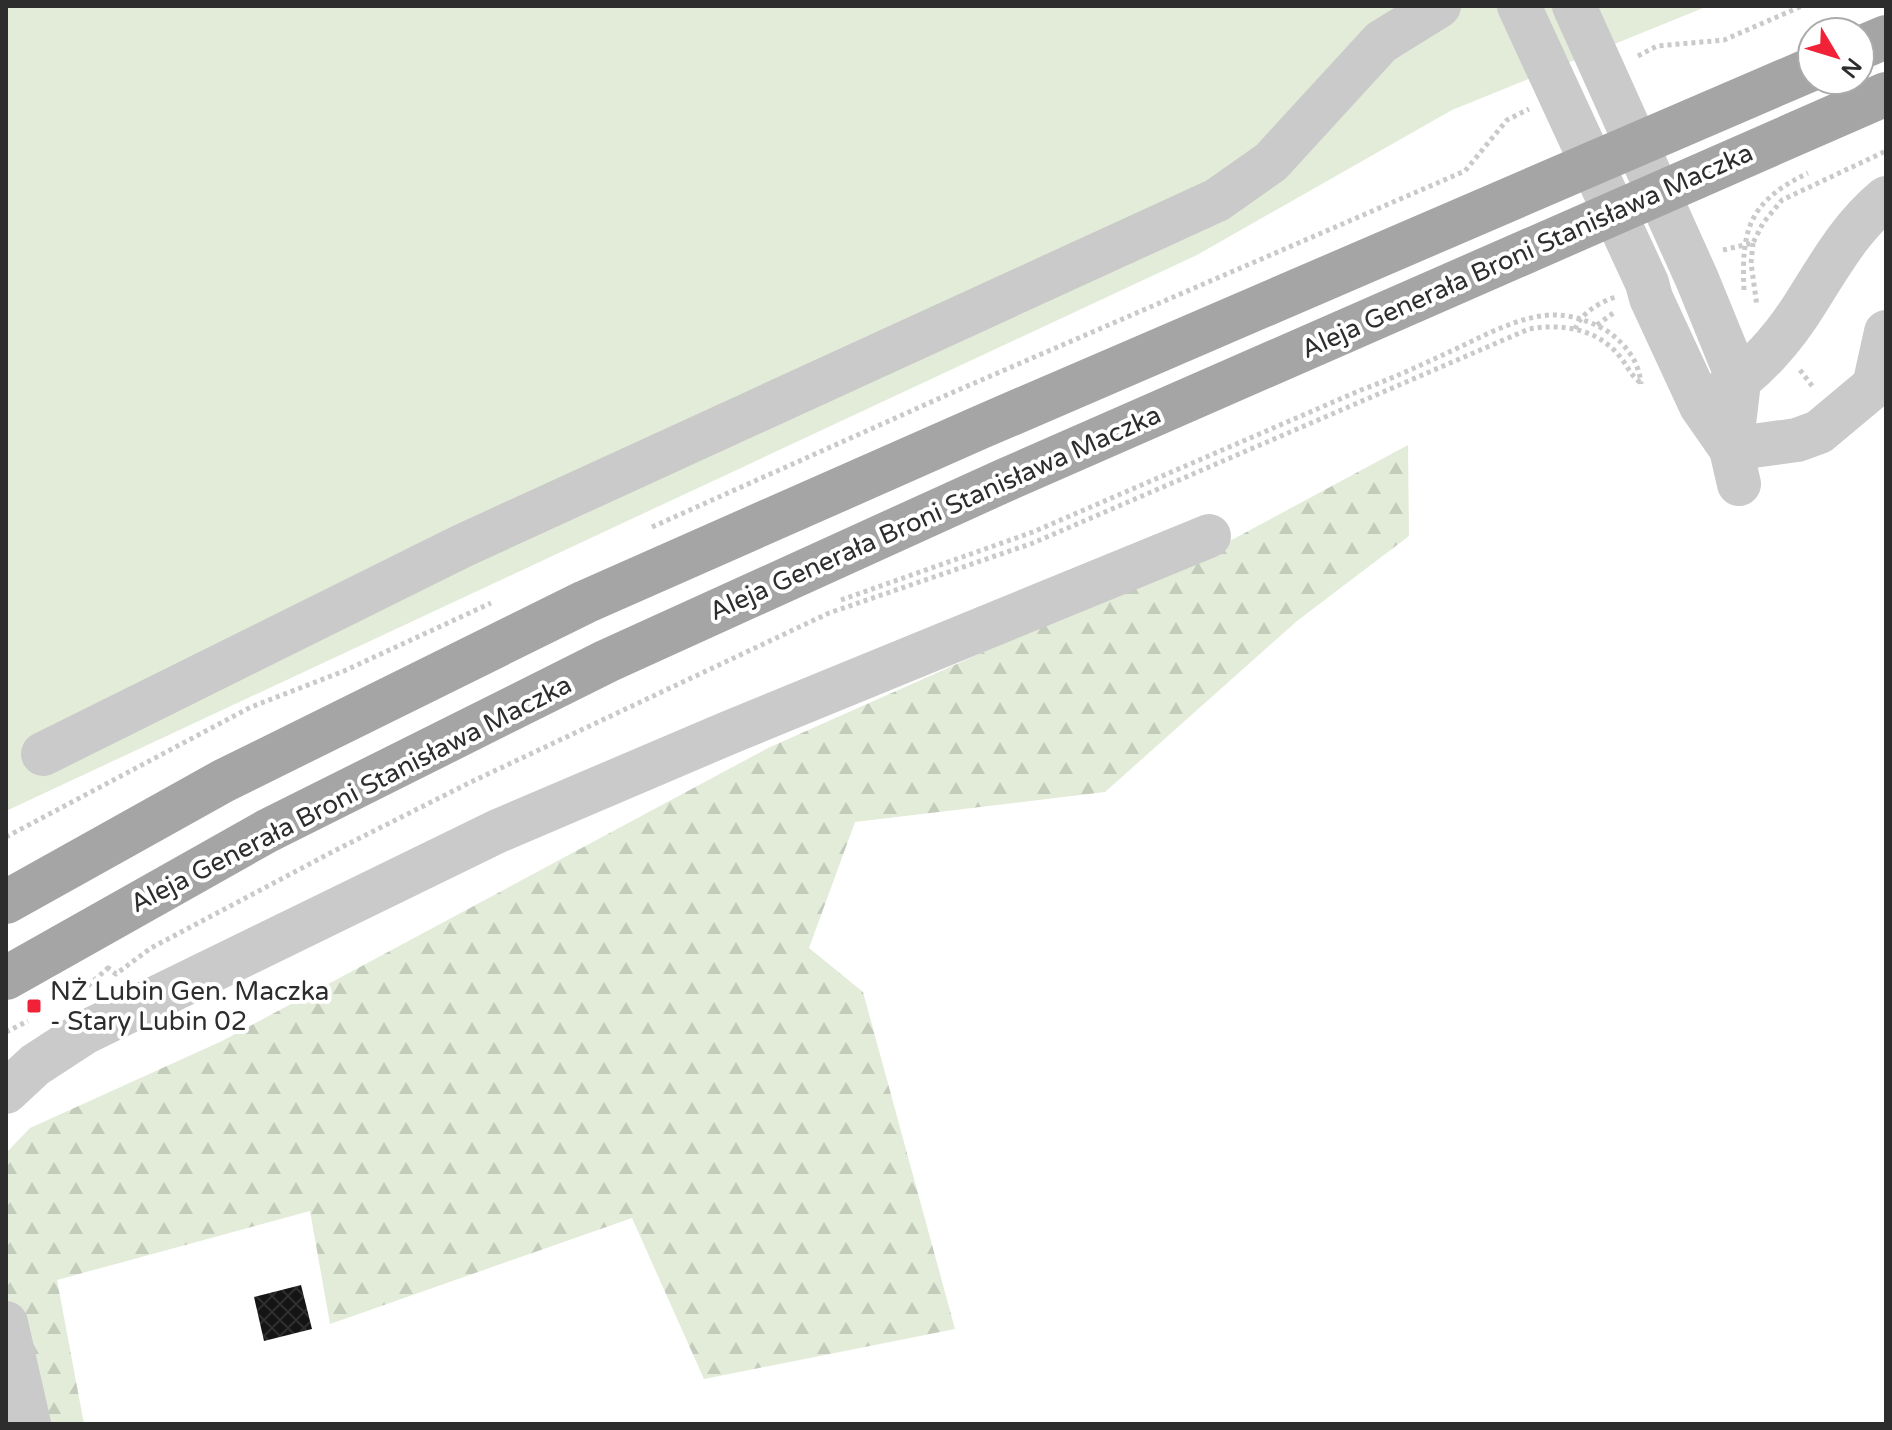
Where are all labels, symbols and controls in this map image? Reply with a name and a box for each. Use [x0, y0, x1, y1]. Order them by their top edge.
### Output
north arrow [1796, 16, 1876, 96]
text: N [1835, 53, 1867, 83]
street label: Aleja Generała Broni Stanisława Maczka [1296, 137, 1758, 365]
street label: Aleja Generała Broni Stanisława Maczka [704, 399, 1166, 627]
street label: Aleja Generała Broni Stanisława Maczka [125, 669, 577, 919]
place label: NŻ Lubin Gen. Maczka - Stary Lubin 02 [50, 976, 329, 1037]
marker: NŻ Lubin Gen. Maczka - Stary Lubin 02 [25, 997, 43, 1015]

